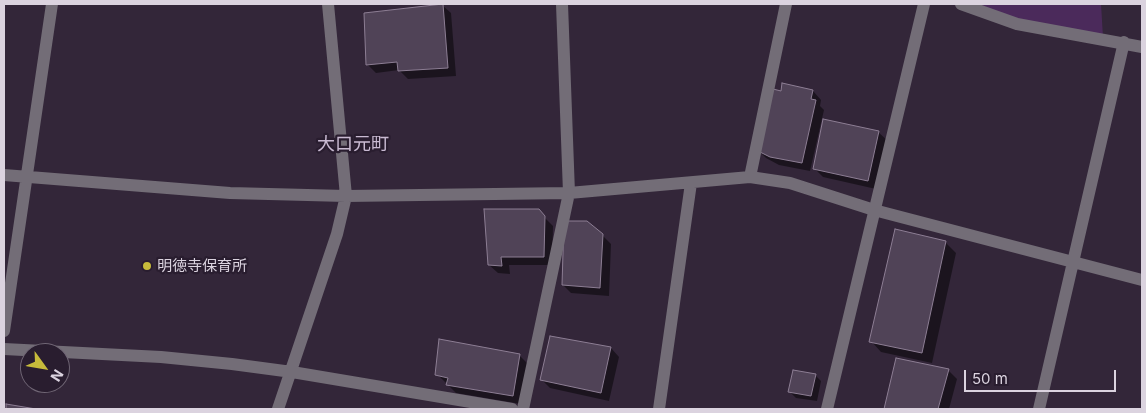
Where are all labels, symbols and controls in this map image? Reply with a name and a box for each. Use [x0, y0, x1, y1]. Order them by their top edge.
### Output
district label: 大口元町 [317, 134, 389, 156]
place label: 明徳寺保育所 [157, 257, 247, 275]
marker: 明徳寺保育所 [141, 260, 153, 272]
north arrow [20, 343, 70, 393]
scale bar [966, 360, 1118, 392]
text: N [47, 367, 67, 385]
text: 50 m [972, 369, 1008, 388]

